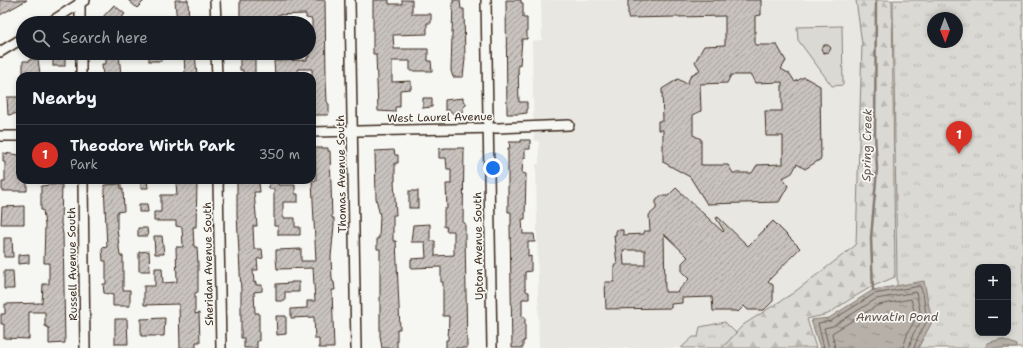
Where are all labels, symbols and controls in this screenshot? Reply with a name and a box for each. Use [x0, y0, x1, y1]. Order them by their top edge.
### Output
north arrow [927, 12, 963, 48]
search box [16, 16, 316, 60]
icon: search [30, 27, 52, 49]
text: Search here [62, 28, 148, 48]
text: Nearby [32, 87, 97, 109]
water label: Spring Creek [858, 108, 876, 182]
street label: West Laurel Avenue [387, 109, 493, 126]
street label: Thomas Avenue South [333, 115, 350, 233]
pin: 1 [946, 121, 972, 154]
text: Theodore Wirth Park [70, 136, 235, 156]
text: 1 [42, 146, 48, 163]
text: 350 m [259, 146, 300, 163]
text: Park [70, 156, 98, 173]
your location [483, 158, 503, 178]
street label: Upton Avenue South [470, 192, 487, 300]
street label: Sheridan Avenue South [200, 202, 217, 326]
street label: Russell Avenue South [64, 207, 81, 321]
map controls [975, 264, 1011, 336]
button: + [975, 264, 1011, 300]
button: − [975, 300, 1011, 336]
water label: Anwatin Pond [856, 309, 939, 325]

